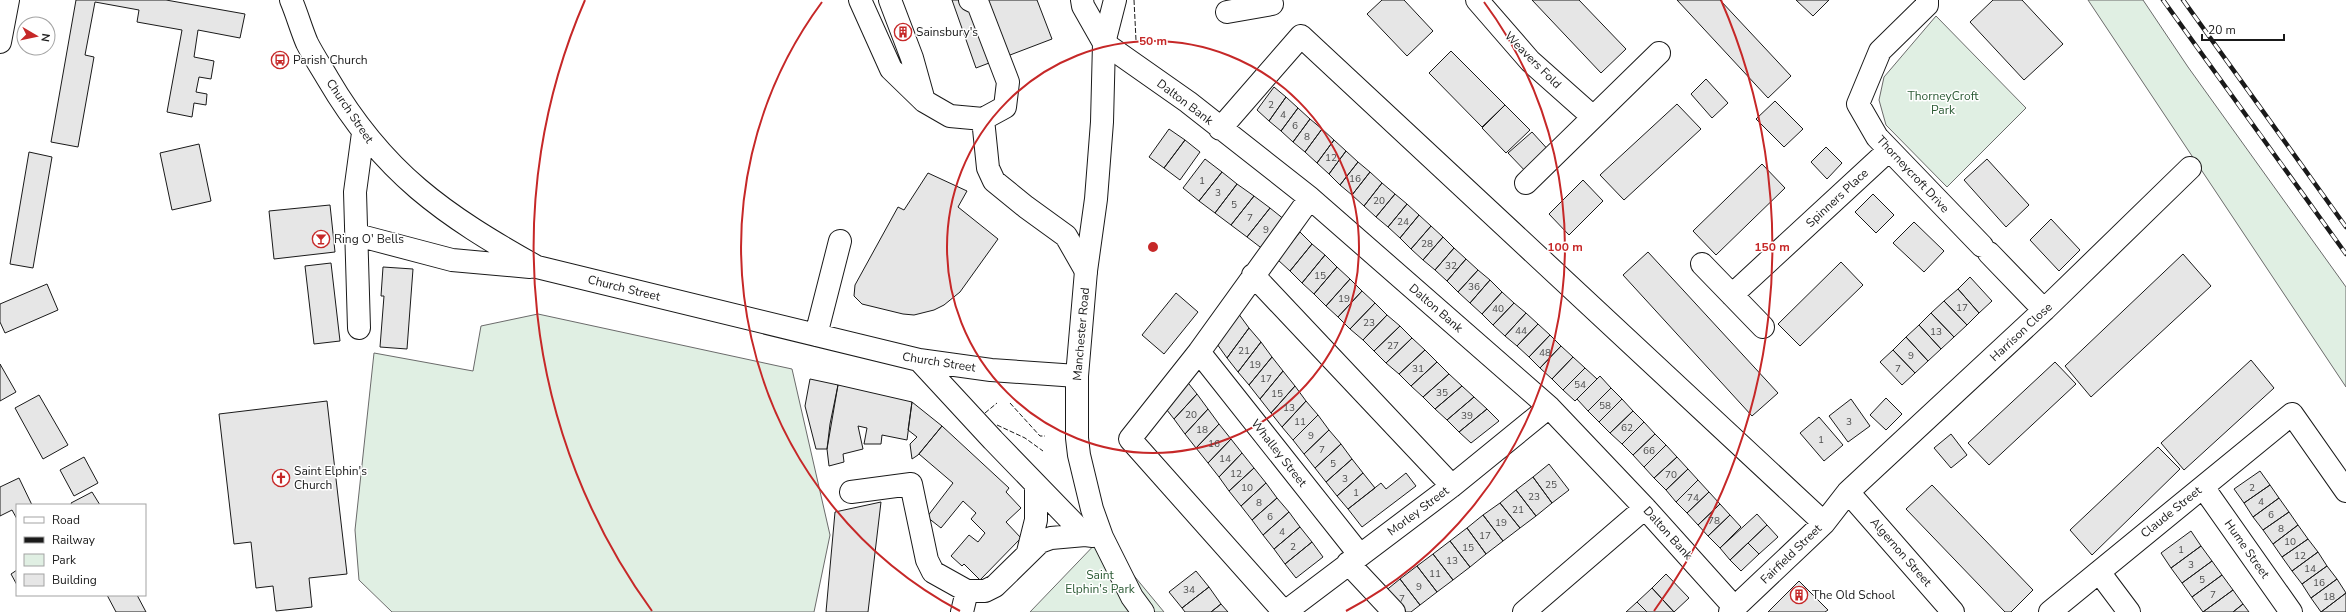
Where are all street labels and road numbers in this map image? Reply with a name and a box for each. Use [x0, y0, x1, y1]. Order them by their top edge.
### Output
street label: Weavers Fold [1501, 28, 1565, 92]
street label: Church Street [323, 76, 378, 147]
street label: Dalton Bank [1154, 76, 1217, 129]
street label: Thorneycroft Drive [1873, 132, 1953, 216]
street label: Spinners Place [1802, 165, 1872, 231]
street label: Church Street [586, 271, 663, 305]
street label: Dalton Bank [1406, 280, 1467, 337]
street label: Manchester Road [1069, 287, 1093, 381]
street label: Harrison Close [1986, 299, 2056, 365]
street label: Church Street [901, 348, 978, 376]
street label: Whalley Street [1248, 416, 1311, 491]
street label: Morley Street [1384, 482, 1453, 539]
street label: Claude Street [2137, 482, 2205, 541]
street label: Dalton Bank [1640, 503, 1697, 564]
street label: Algernon Street [1867, 514, 1936, 590]
street label: Hume Street [2221, 516, 2274, 582]
street label: Fairfield Street [1757, 520, 1826, 587]

